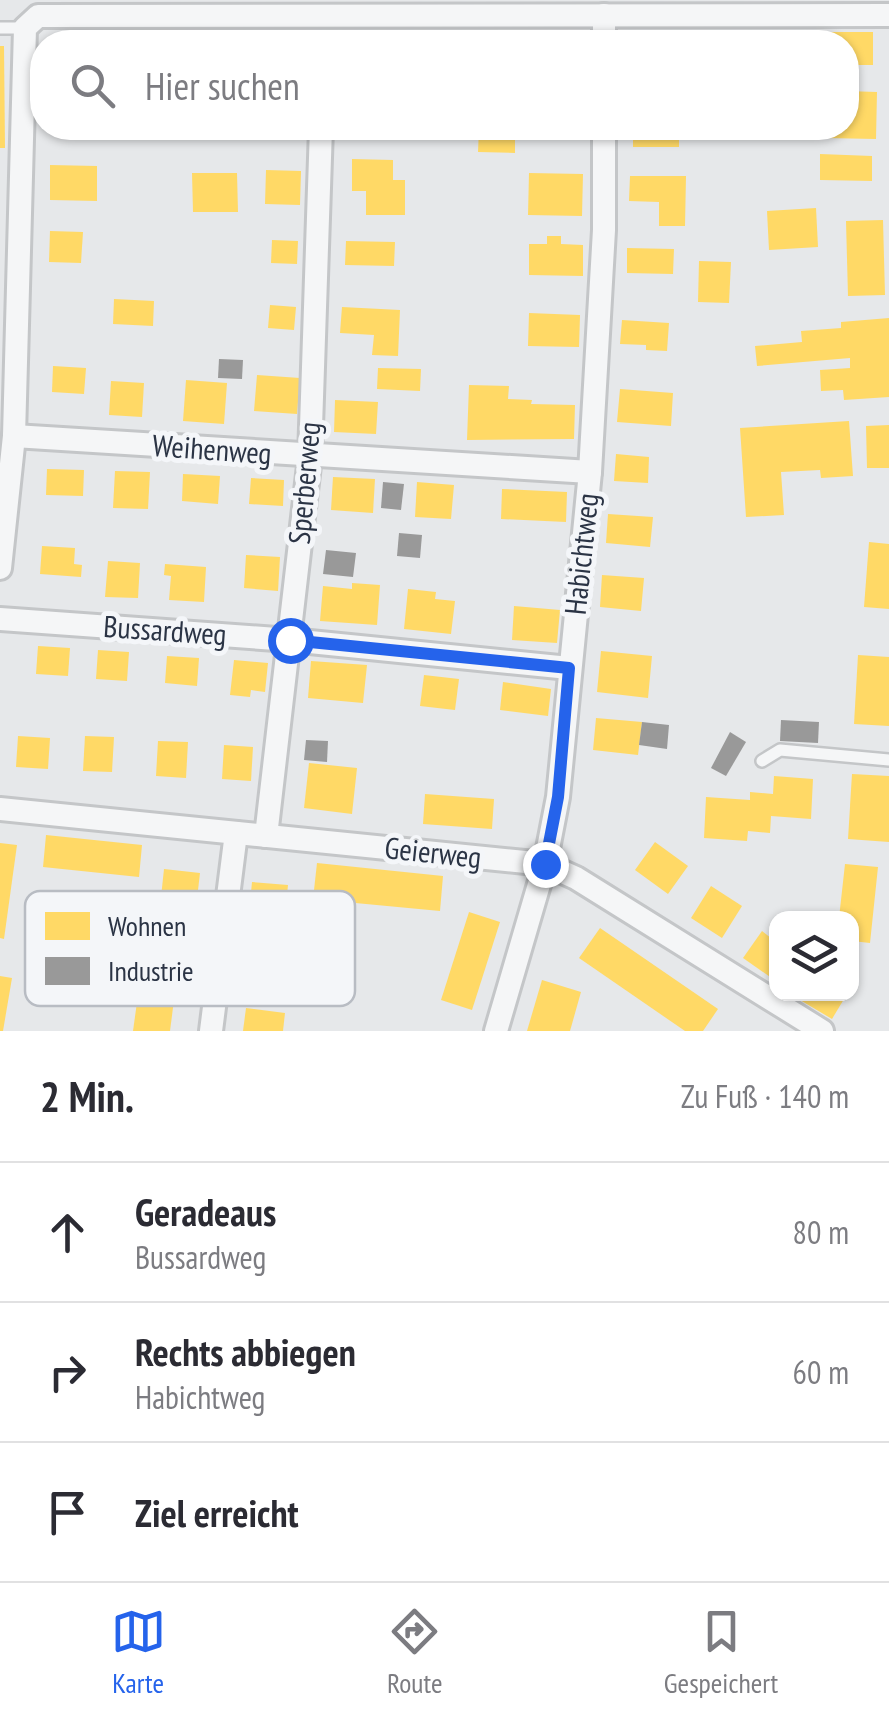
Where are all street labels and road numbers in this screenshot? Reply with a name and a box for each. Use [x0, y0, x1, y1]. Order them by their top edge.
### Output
street label: Sperberweg [279, 420, 328, 546]
street label: Weihenweg [151, 425, 273, 472]
street label: Habichtweg [555, 491, 606, 617]
street label: Bussardweg [102, 606, 228, 653]
street label: Geierweg [383, 827, 483, 876]

